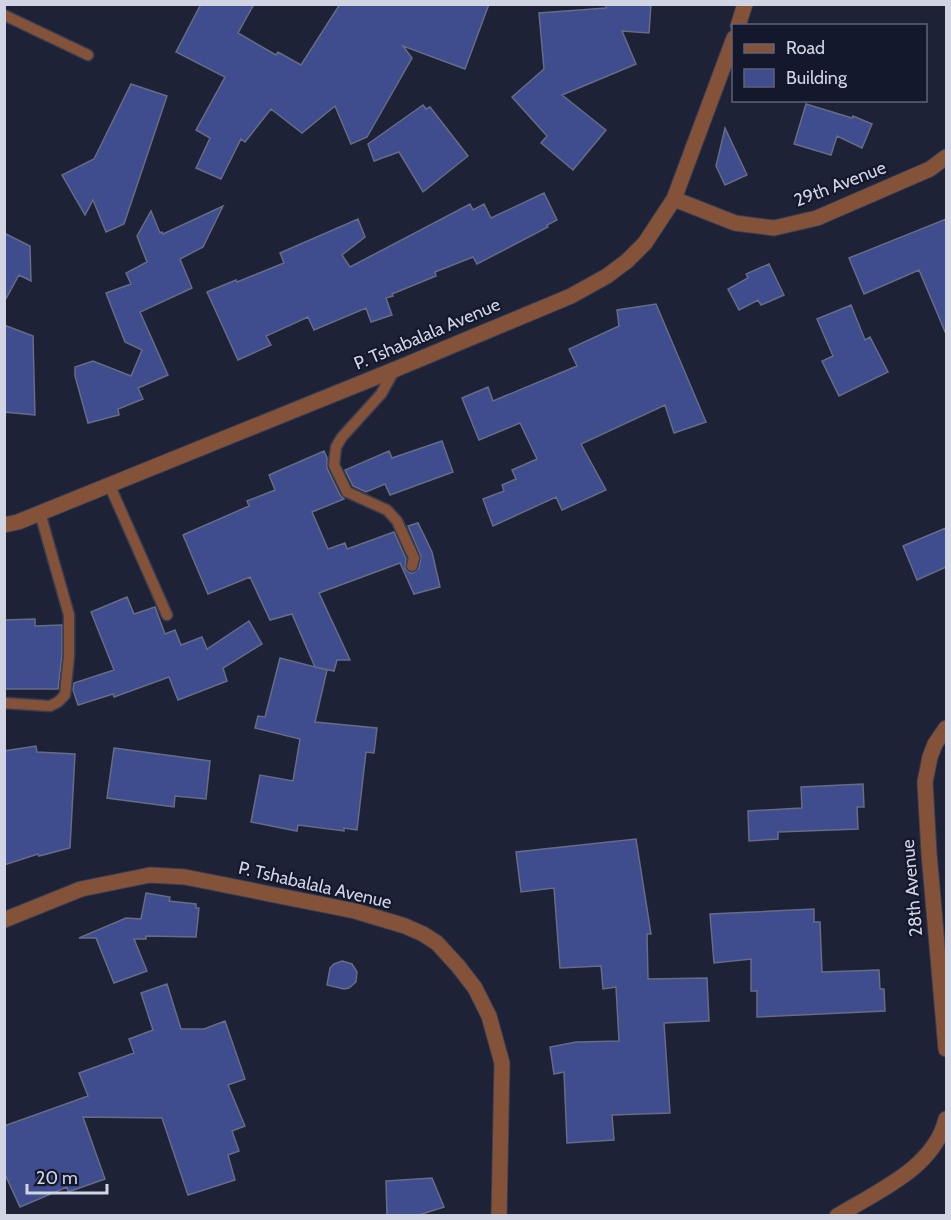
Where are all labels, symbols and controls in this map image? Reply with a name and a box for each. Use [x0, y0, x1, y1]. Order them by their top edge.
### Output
legend [732, 24, 927, 102]
text: Road [786, 37, 825, 59]
text: Building [786, 67, 848, 89]
street label: 29th Avenue [791, 156, 889, 212]
street label: P. Tshabalala Avenue [351, 293, 503, 375]
street label: 28th Avenue [897, 839, 927, 937]
street label: P. Tshabalala Avenue [236, 857, 394, 913]
scale bar [27, 1157, 106, 1195]
text: 20 m [36, 1167, 78, 1189]

